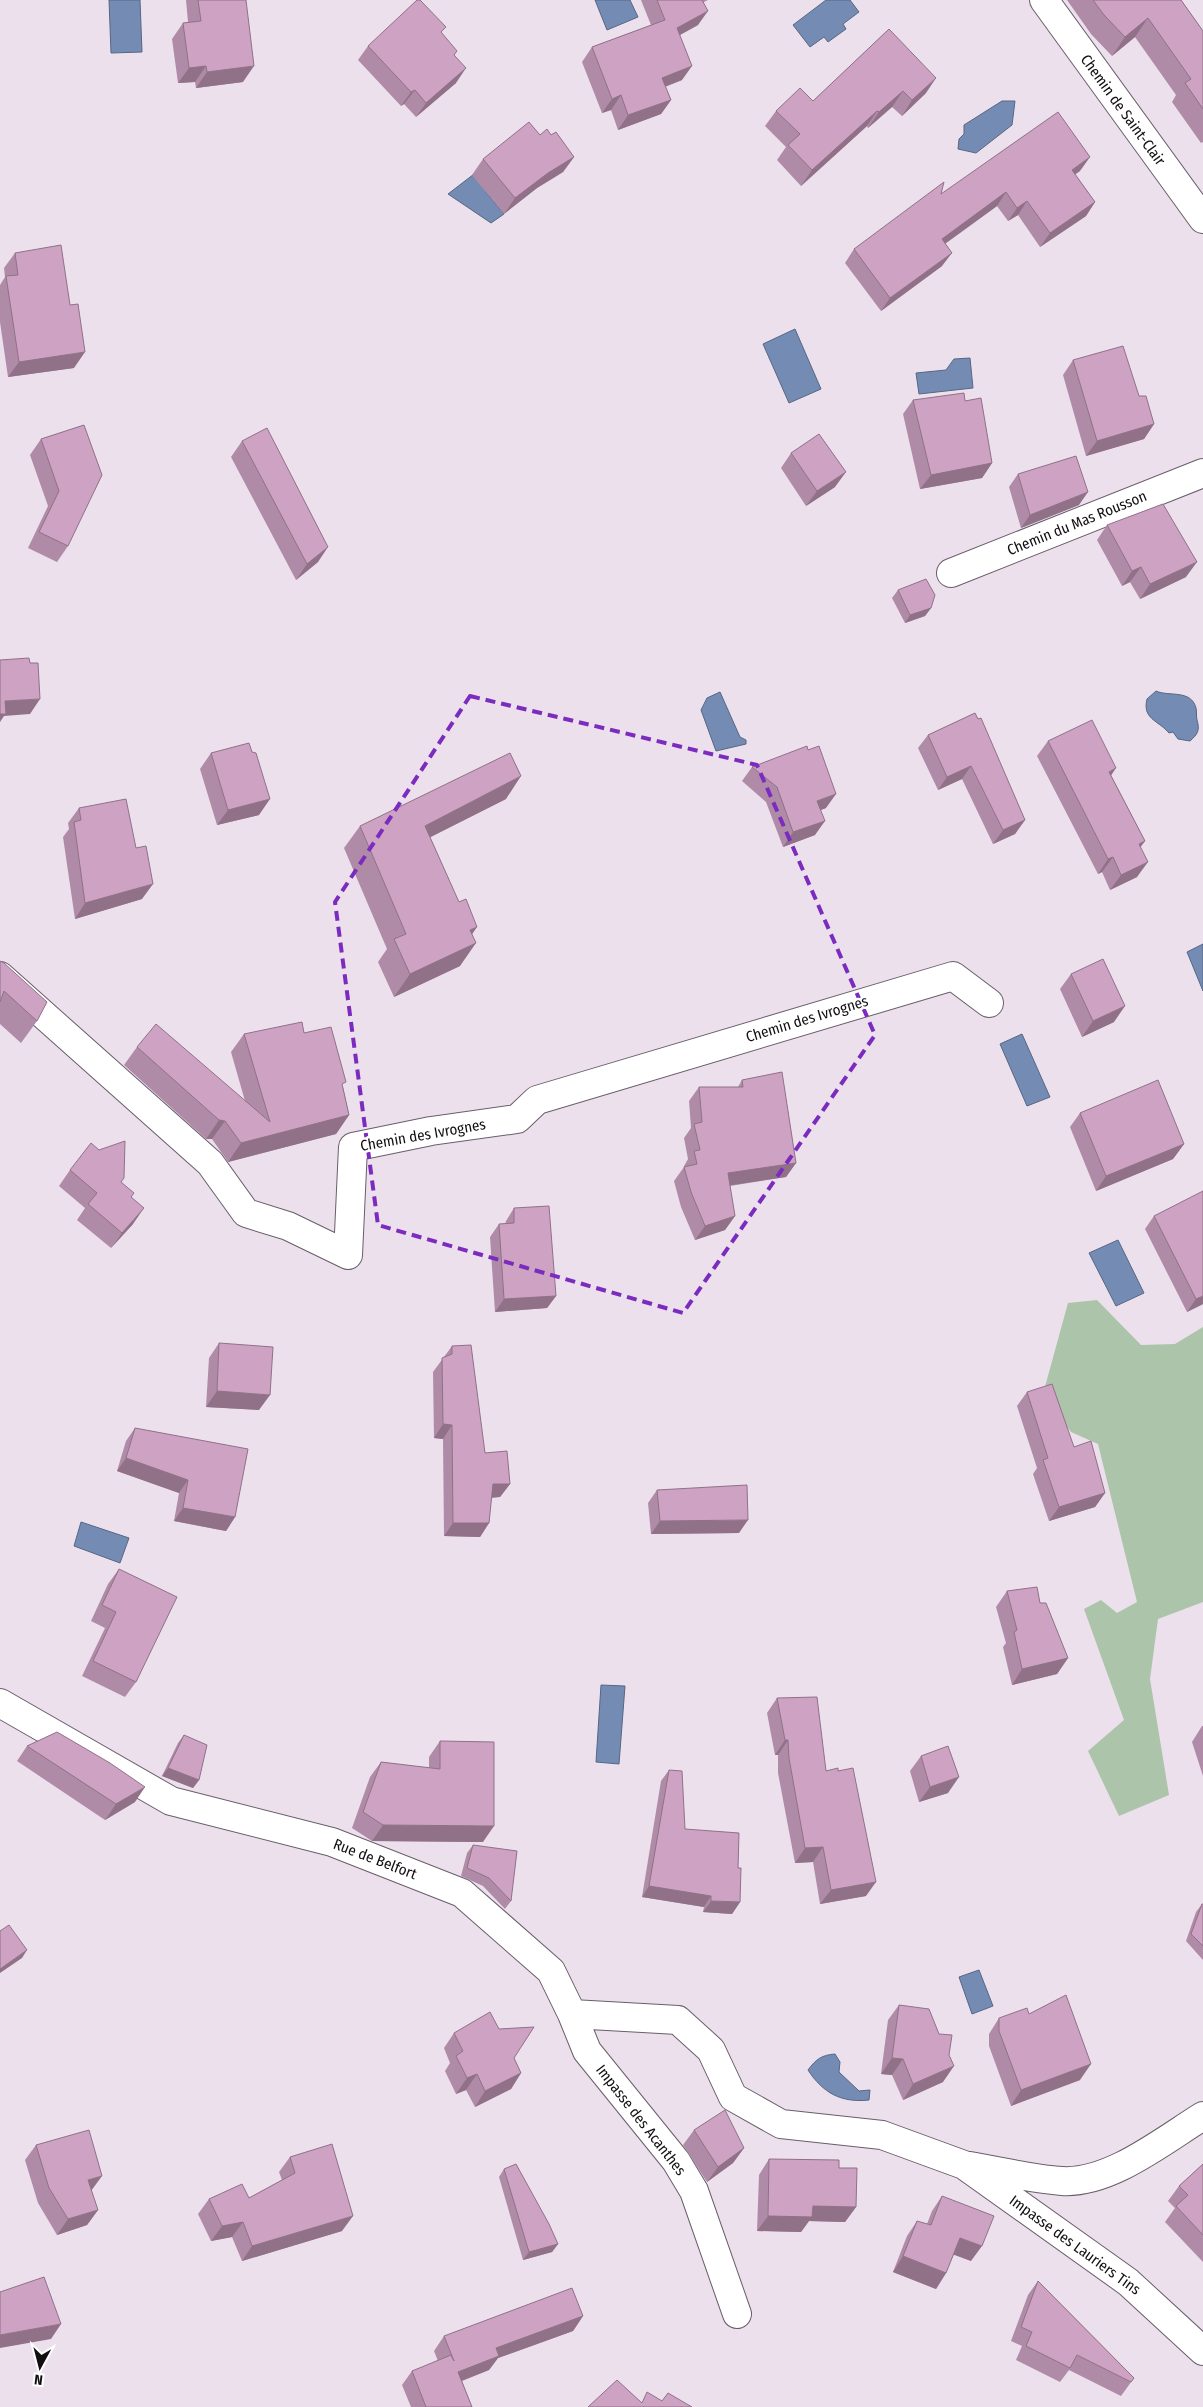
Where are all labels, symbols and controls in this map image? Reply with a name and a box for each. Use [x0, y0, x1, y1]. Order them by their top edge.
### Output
street label: Chemin de Saint-Clair [1077, 51, 1170, 170]
street label: Chemin du Mas Rousson [1005, 487, 1149, 559]
street label: Chemin des Ivrognes [744, 992, 870, 1046]
street label: Chemin des Ivrognes [359, 1115, 487, 1155]
street label: Rue de Belfort [331, 1835, 419, 1883]
street label: Impasse des Acanthes [592, 2061, 690, 2179]
street label: Impasse des Lauriers Tins [1006, 2191, 1144, 2299]
north arrow [15, 2342, 65, 2392]
text: N [33, 2370, 44, 2388]

